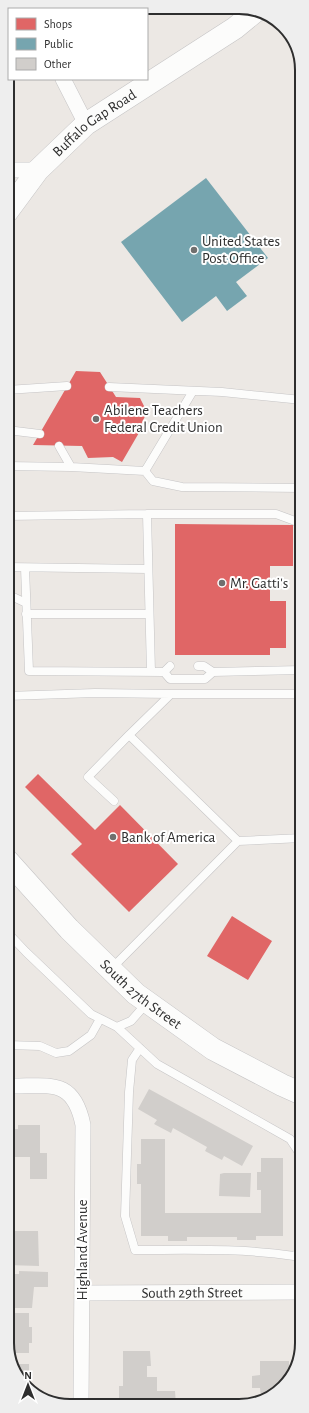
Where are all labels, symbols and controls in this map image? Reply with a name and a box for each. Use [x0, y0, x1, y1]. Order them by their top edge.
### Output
legend [8, 8, 148, 80]
text: Shops [44, 18, 72, 30]
text: Public [44, 38, 73, 50]
text: Other [44, 58, 71, 70]
street label: Buffalo Gap Road [50, 87, 139, 160]
place label: United States Post Office [202, 234, 280, 266]
marker: United States Post Office [189, 245, 199, 255]
place label: Abilene Teachers Federal Credit Union [104, 403, 223, 435]
marker: Abilene Teachers Federal Credit Union [91, 414, 101, 424]
place label: Mr. Gatti's [230, 576, 288, 591]
marker: Mr. Gatti's [217, 578, 227, 588]
place label: Bank of America [121, 830, 216, 845]
marker: Bank of America [108, 832, 118, 842]
street label: South 27th Street [97, 957, 184, 1032]
street label: Highland Avenue [75, 1199, 90, 1301]
street label: South 29th Street [141, 1285, 243, 1301]
north arrow [8, 1365, 48, 1405]
text: N [24, 1370, 32, 1381]

